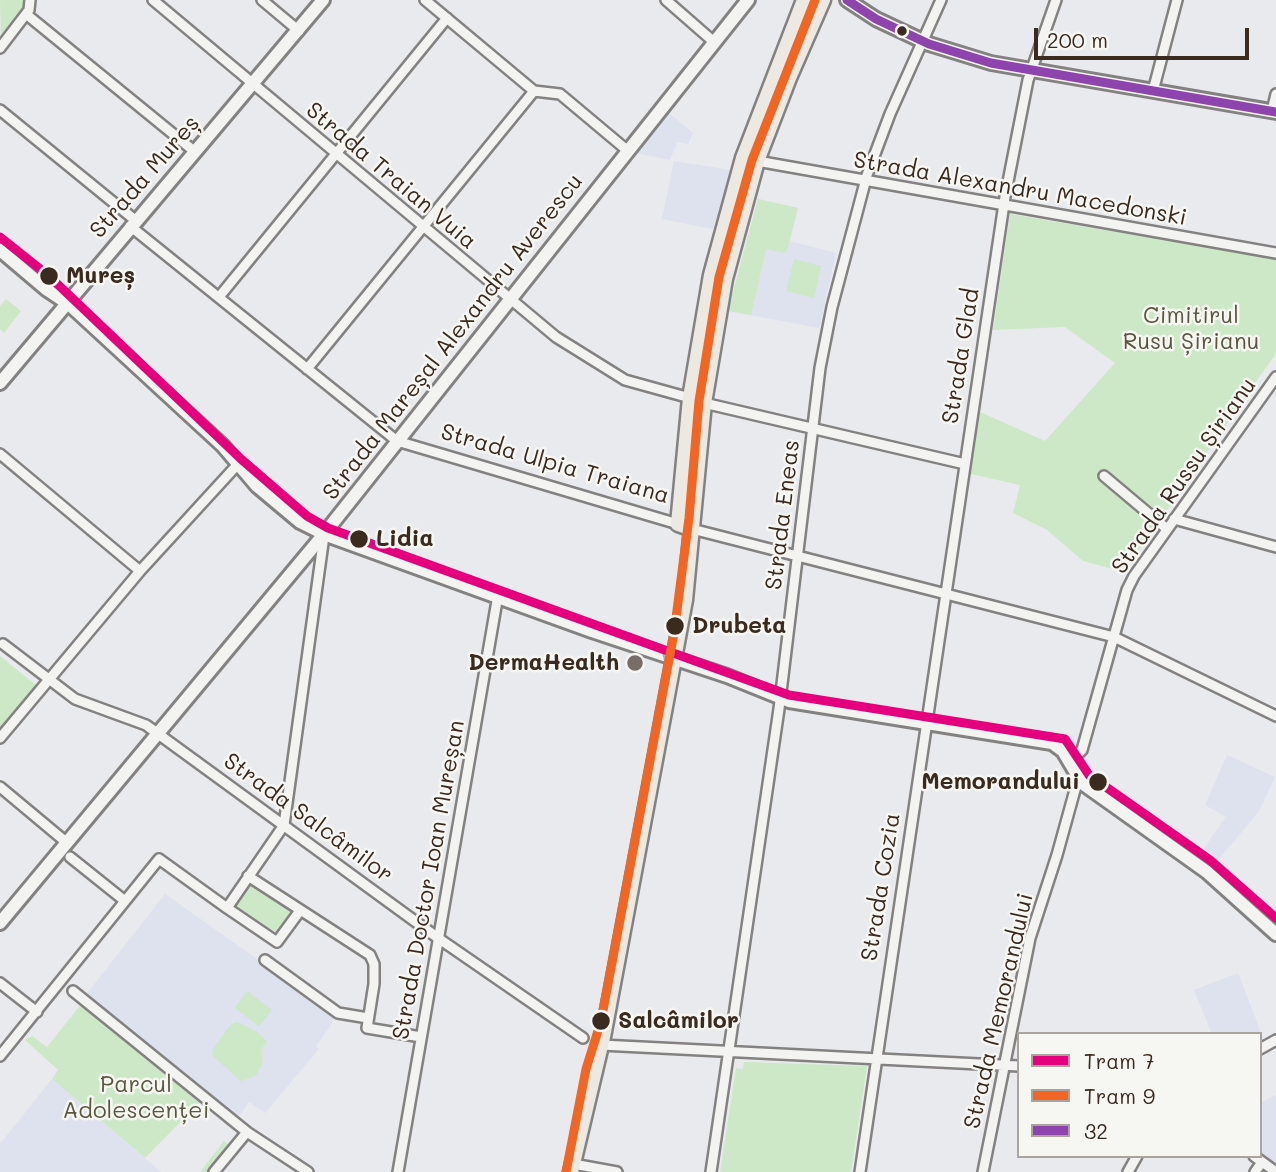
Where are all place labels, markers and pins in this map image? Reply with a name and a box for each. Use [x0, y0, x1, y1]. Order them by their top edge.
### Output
unlabelled marker [895, 24, 909, 38]
place label: Mureș [66, 262, 135, 290]
marker: Mureș [38, 265, 60, 287]
place label: Lidia [376, 525, 434, 553]
marker: Lidia [348, 528, 370, 550]
place label: Drubeta [692, 612, 786, 640]
marker: Drubeta [664, 615, 686, 637]
place label: DermaHealth [468, 649, 619, 677]
marker: DermaHealth [625, 653, 645, 673]
place label: Memorandului [921, 768, 1080, 796]
marker: Memorandului [1087, 771, 1109, 793]
place label: Salcâmilor [618, 1007, 739, 1035]
marker: Salcâmilor [590, 1010, 612, 1032]

